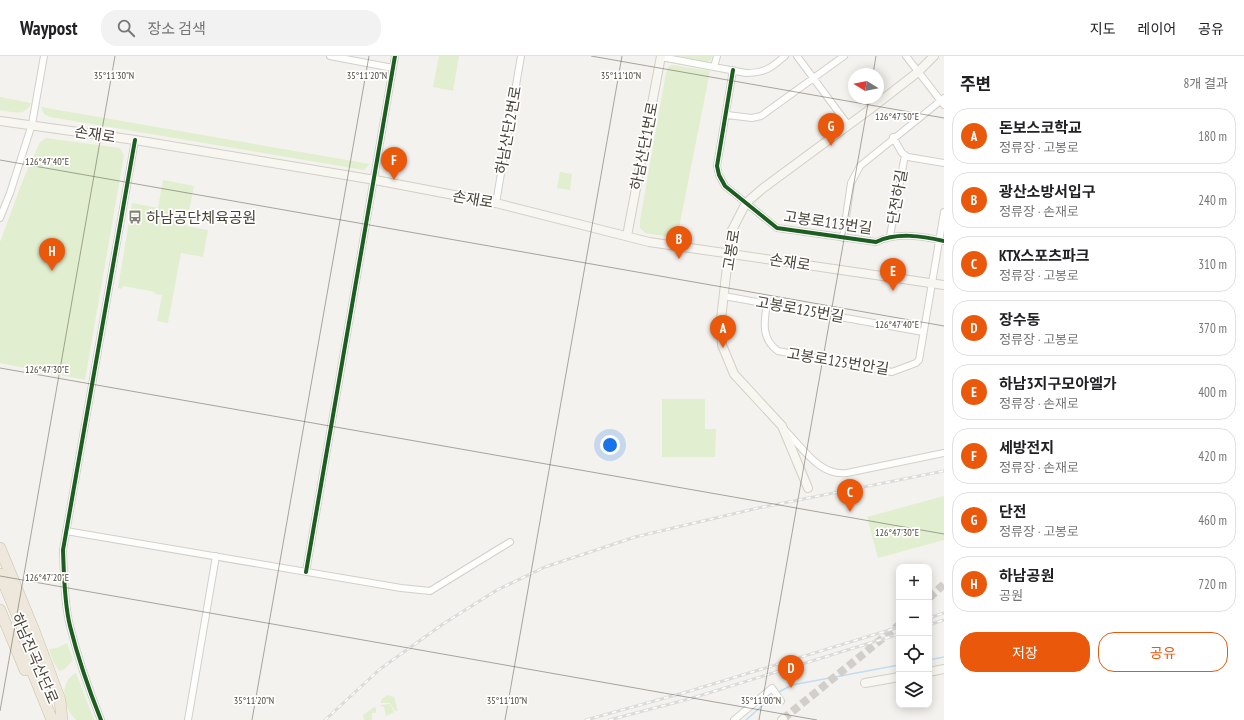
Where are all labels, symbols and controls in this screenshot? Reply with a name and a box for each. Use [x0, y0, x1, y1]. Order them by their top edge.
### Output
search box [101, 10, 381, 46]
text: Waypost [20, 16, 77, 40]
icon: search [115, 17, 137, 39]
text: 장소 검색 [147, 19, 206, 38]
text: 지도 [1090, 20, 1116, 38]
text: 레이어 [1138, 20, 1176, 38]
text: 공유 [1198, 20, 1224, 38]
north arrow [848, 68, 884, 104]
text: 35°11'30"N [94, 69, 134, 82]
text: 35°11'20"N [347, 69, 387, 82]
text: 35°11'10"N [601, 69, 641, 82]
text: 주변 [960, 73, 991, 95]
text: 8개 결과 [1184, 75, 1228, 92]
street label: 하남산단2번로 [491, 84, 525, 176]
street label: 하남산단1번로 [626, 100, 662, 192]
text: 126°47'50"E [875, 110, 919, 123]
pin: G [818, 113, 844, 146]
text: 돈보스코학교 [999, 118, 1082, 137]
street label: 손재로 [73, 121, 117, 147]
text: A [971, 128, 977, 145]
text: 180 m [1198, 128, 1227, 145]
text: 정류장 · 고봉로 [999, 139, 1079, 156]
pin: F [381, 147, 407, 180]
text: 126°47'40"E [25, 155, 69, 168]
street label: 단전하길 [883, 168, 911, 226]
text: 광산소방서입구 [999, 182, 1096, 201]
street label: 손재로 [451, 186, 495, 212]
text: B [971, 192, 977, 209]
text: 240 m [1198, 192, 1227, 209]
text: 정류장 · 손재로 [999, 203, 1079, 220]
street label: 고봉로113번길 [782, 206, 874, 238]
place label: 하남공단체육공원 [146, 208, 256, 227]
bus stop icon: 하남공단체육공원 [127, 209, 143, 225]
pin: B [666, 226, 692, 259]
street label: 고봉로 [718, 228, 744, 272]
pin: H [39, 238, 65, 271]
text: KTX스포츠파크 [999, 246, 1090, 265]
street label: 손재로 [768, 249, 812, 275]
text: C [971, 256, 977, 273]
text: 310 m [1198, 256, 1227, 273]
pin: E [880, 258, 906, 291]
text: 정류장 · 고봉로 [999, 267, 1079, 284]
street label: 고봉로125번길 [754, 292, 846, 326]
text: 장수동 [999, 310, 1040, 329]
pin: A [710, 315, 736, 348]
text: 126°47'40"E [875, 318, 919, 331]
text: D [971, 320, 977, 337]
text: 370 m [1198, 320, 1227, 337]
text: 정류장 · 고봉로 [999, 331, 1079, 348]
street label: 고봉로125번안길 [786, 344, 890, 378]
text: 126°47'30"E [25, 363, 69, 376]
text: 하남3지구모아엘가 [999, 374, 1117, 393]
text: E [971, 384, 977, 401]
text: 400 m [1198, 384, 1227, 401]
text: 정류장 · 손재로 [999, 395, 1079, 412]
your location [600, 435, 620, 455]
text: 세방전지 [999, 438, 1054, 457]
text: F [971, 448, 977, 465]
text: 420 m [1198, 448, 1227, 465]
text: 정류장 · 손재로 [999, 459, 1079, 476]
pin: C [837, 479, 863, 512]
text: 단전 [999, 502, 1027, 521]
text: G [971, 512, 977, 529]
text: 460 m [1198, 512, 1227, 529]
text: 정류장 · 고봉로 [999, 523, 1079, 540]
text: 126°47'30"E [875, 526, 919, 539]
map controls [896, 564, 932, 708]
button: + [896, 564, 932, 600]
text: 하남공원 [999, 566, 1054, 585]
text: 126°47'20"E [25, 571, 69, 584]
text: H [971, 576, 977, 593]
text: 720 m [1198, 576, 1227, 593]
text: 공원 [999, 587, 1023, 604]
button: − [896, 600, 932, 636]
street label: 하남진곡산단로 [7, 610, 63, 706]
button: 저장 [960, 632, 1090, 672]
button: 공유 [1098, 632, 1228, 672]
button: locate [896, 636, 932, 672]
pin: D [778, 655, 804, 688]
button: layers [896, 672, 932, 708]
text: 35°11'20"N [234, 694, 274, 707]
text: 35°11'10"N [487, 694, 527, 707]
text: 35°11'00"N [741, 694, 781, 707]

